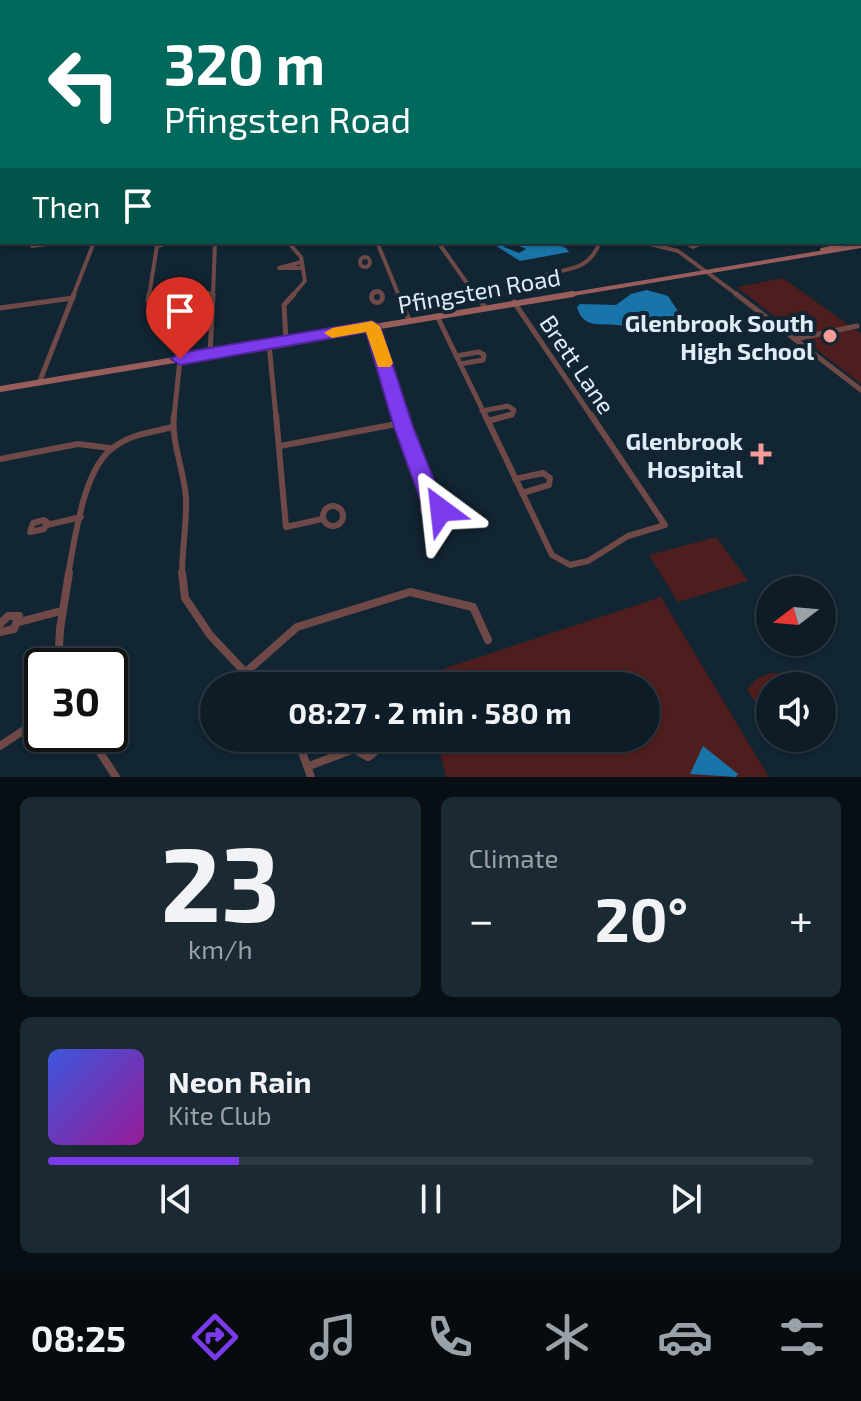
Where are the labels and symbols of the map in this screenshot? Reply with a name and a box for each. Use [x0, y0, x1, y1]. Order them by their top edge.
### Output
street label: Pfingsten Road [395, 261, 563, 319]
pin [146, 277, 214, 359]
place label: Glenbrook South High School [625, 308, 814, 365]
street label: Brett Lane [534, 309, 622, 419]
marker: Glenbrook South High School [821, 327, 839, 345]
place label: Glenbrook Hospital [626, 426, 744, 483]
marker: Glenbrook Hospital [750, 443, 772, 465]
position arrow [399, 468, 483, 552]
north arrow [756, 576, 836, 656]
speed limit sign: 30 [24, 648, 128, 752]

